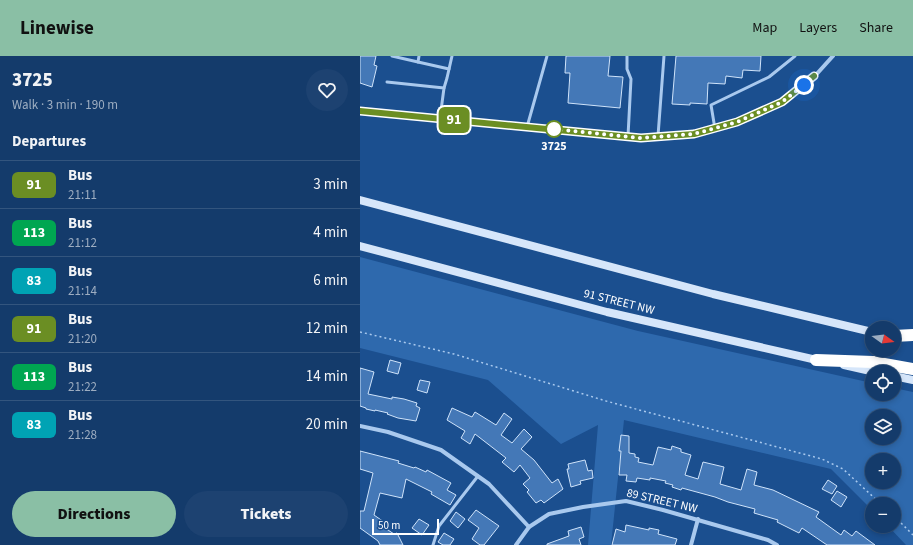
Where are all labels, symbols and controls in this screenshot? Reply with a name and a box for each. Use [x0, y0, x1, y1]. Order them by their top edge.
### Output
text: Linewise [20, 15, 94, 42]
text: Map [752, 18, 777, 38]
text: Layers [799, 18, 837, 38]
text: Share [859, 18, 893, 38]
text: 3725 [12, 67, 53, 94]
button: heart [306, 69, 348, 111]
your location [794, 75, 814, 95]
text: Walk · 3 min · 190 m [12, 96, 118, 114]
line badge: 91 [436, 107, 472, 133]
text: 91 [447, 110, 461, 130]
marker: 3725 [545, 120, 563, 138]
text: Departures [12, 131, 86, 152]
place label: 3725 [541, 138, 567, 155]
text: Bus [68, 165, 92, 186]
text: 3 min [313, 174, 348, 195]
text: 91 [27, 175, 41, 195]
text: 21:11 [68, 186, 97, 204]
text: Bus [68, 213, 92, 234]
text: 4 min [313, 222, 348, 243]
text: 113 [23, 223, 45, 243]
text: 21:12 [68, 234, 97, 252]
text: Bus [68, 261, 92, 282]
text: 6 min [313, 270, 348, 291]
text: 83 [27, 271, 41, 291]
text: 21:14 [68, 282, 97, 300]
street label: 91 STREET NW [582, 285, 657, 319]
text: Bus [68, 309, 92, 330]
text: 12 min [306, 318, 348, 339]
text: 91 [27, 319, 41, 339]
north arrow [865, 321, 901, 357]
map controls [865, 321, 901, 533]
text: 21:20 [68, 330, 97, 348]
text: Bus [68, 357, 92, 378]
button: locate [865, 365, 901, 401]
text: 14 min [306, 366, 348, 387]
text: 113 [23, 367, 45, 387]
text: 21:22 [68, 378, 97, 396]
text: Bus [68, 405, 92, 426]
button: layers [865, 409, 901, 445]
text: 20 min [306, 414, 348, 435]
text: 83 [27, 415, 41, 435]
text: 21:28 [68, 426, 97, 444]
button: + [865, 453, 901, 489]
street label: 89 STREET NW [625, 485, 700, 518]
button: Directions [12, 491, 176, 537]
button: Tickets [184, 491, 348, 537]
button: − [865, 497, 901, 533]
scale bar [372, 517, 439, 536]
text: 50 m [378, 518, 400, 533]

